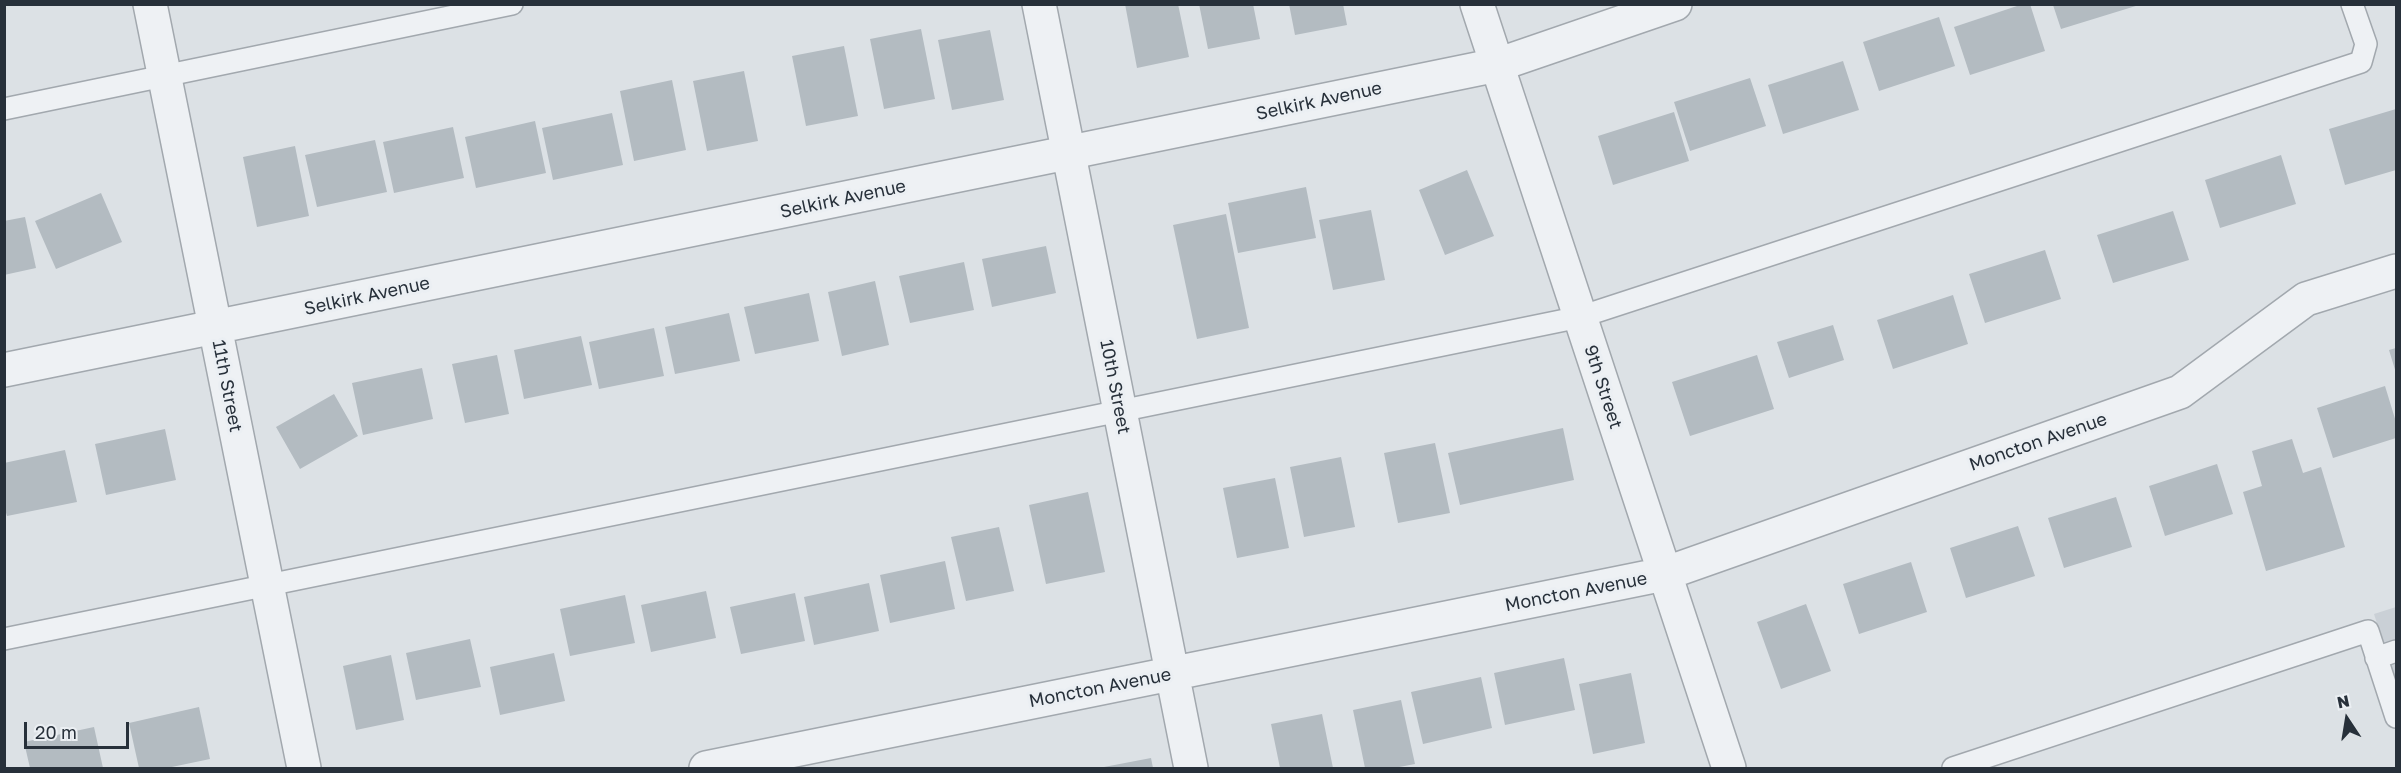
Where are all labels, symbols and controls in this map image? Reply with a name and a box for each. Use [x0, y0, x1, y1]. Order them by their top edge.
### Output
street label: Selkirk Avenue [1254, 77, 1384, 125]
street label: Selkirk Avenue [778, 175, 908, 223]
street label: Selkirk Avenue [302, 272, 432, 320]
street label: 11th Street [207, 338, 247, 434]
street label: 10th Street [1095, 338, 1135, 436]
street label: 9th Street [1579, 342, 1627, 432]
street label: Moncton Avenue [1966, 408, 2110, 476]
street label: Moncton Avenue [1503, 568, 1649, 616]
street label: Moncton Avenue [1027, 664, 1173, 712]
north arrow [2317, 689, 2377, 749]
text: N [2335, 690, 2351, 712]
scale bar [27, 710, 132, 748]
text: 20 m [35, 721, 77, 743]

